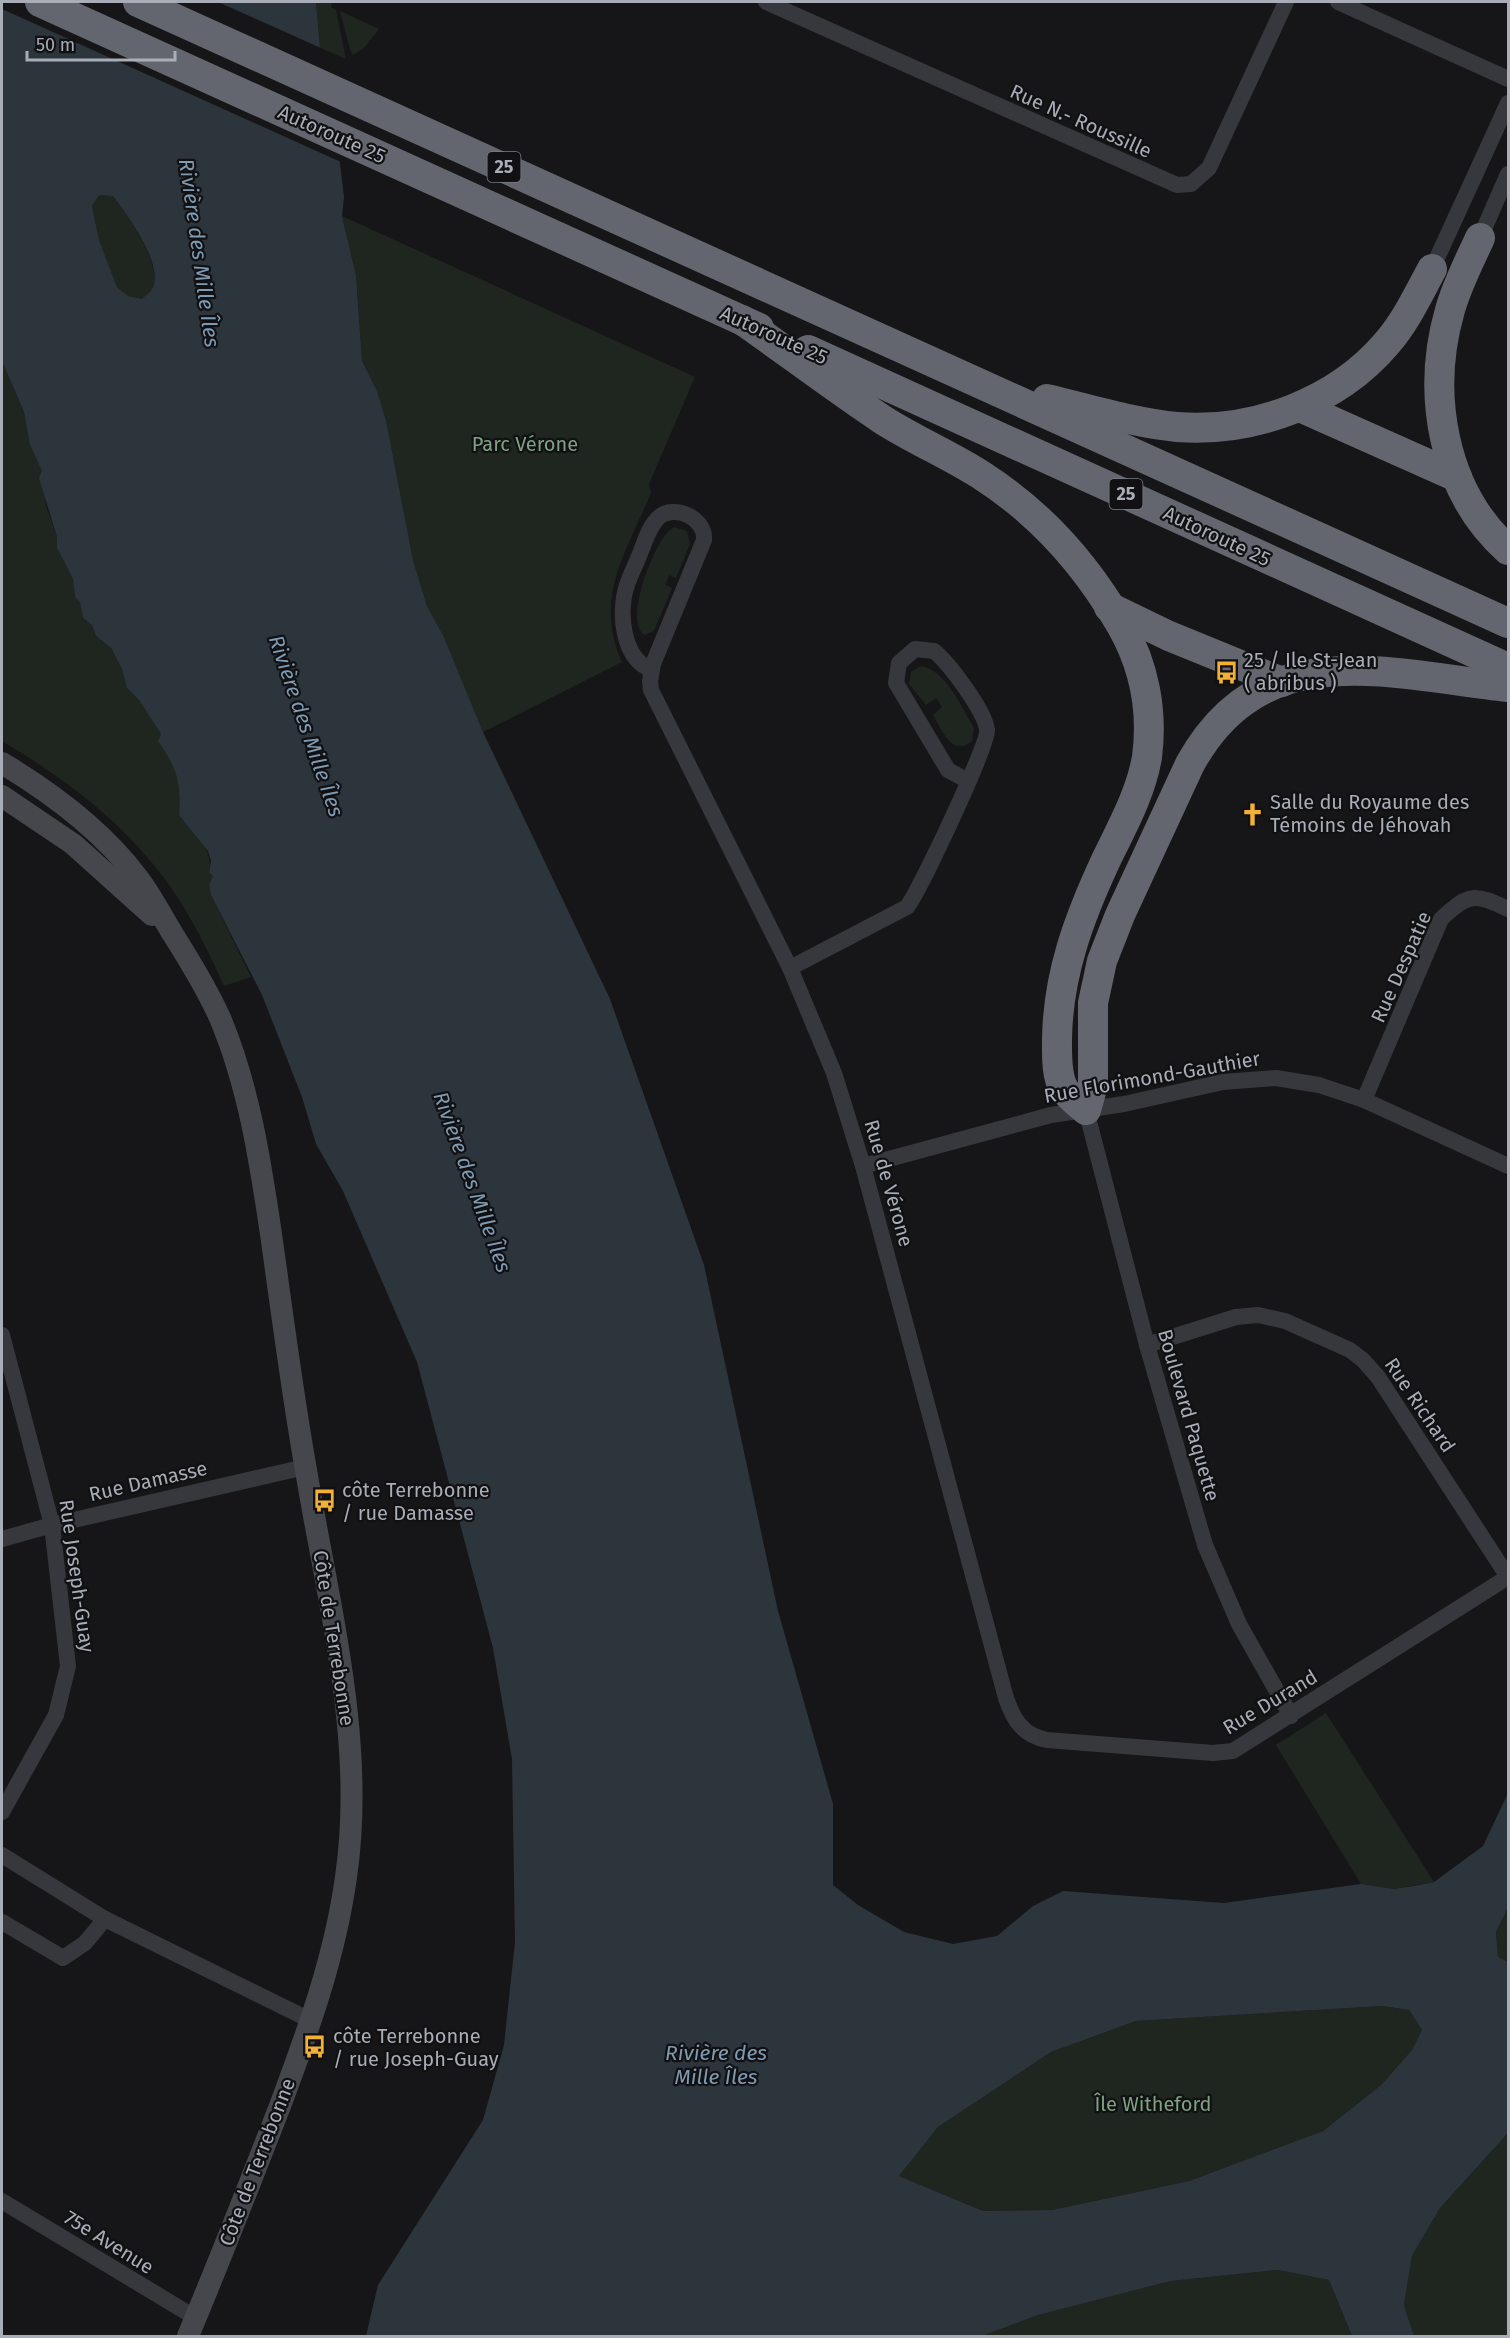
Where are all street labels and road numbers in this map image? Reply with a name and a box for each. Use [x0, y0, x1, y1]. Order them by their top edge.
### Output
street label: Rue N.- Roussille [1006, 79, 1156, 163]
street label: Autoroute 25 [275, 100, 389, 168]
road number: 25 [488, 152, 520, 182]
street label: Autoroute 25 [717, 301, 831, 369]
road number: 25 [1110, 479, 1142, 509]
street label: Autoroute 25 [1160, 501, 1274, 571]
street label: Rue Despatie [1366, 908, 1436, 1026]
street label: Rue Florimond-Gauthier [1042, 1046, 1262, 1108]
street label: Rue de Vérone [859, 1117, 919, 1249]
street label: Boulevard Paquette [1153, 1326, 1225, 1504]
street label: Rue Richard [1380, 1353, 1460, 1457]
street label: Rue Damasse [86, 1456, 210, 1506]
street label: Rue Joseph-Guay [54, 1498, 100, 1654]
street label: Côte de Terrebonne [308, 1548, 360, 1728]
street label: Rue Durand [1218, 1664, 1322, 1740]
street label: Côte de Terrebonne [214, 2075, 300, 2249]
street label: 75e Avenue [60, 2205, 158, 2279]

